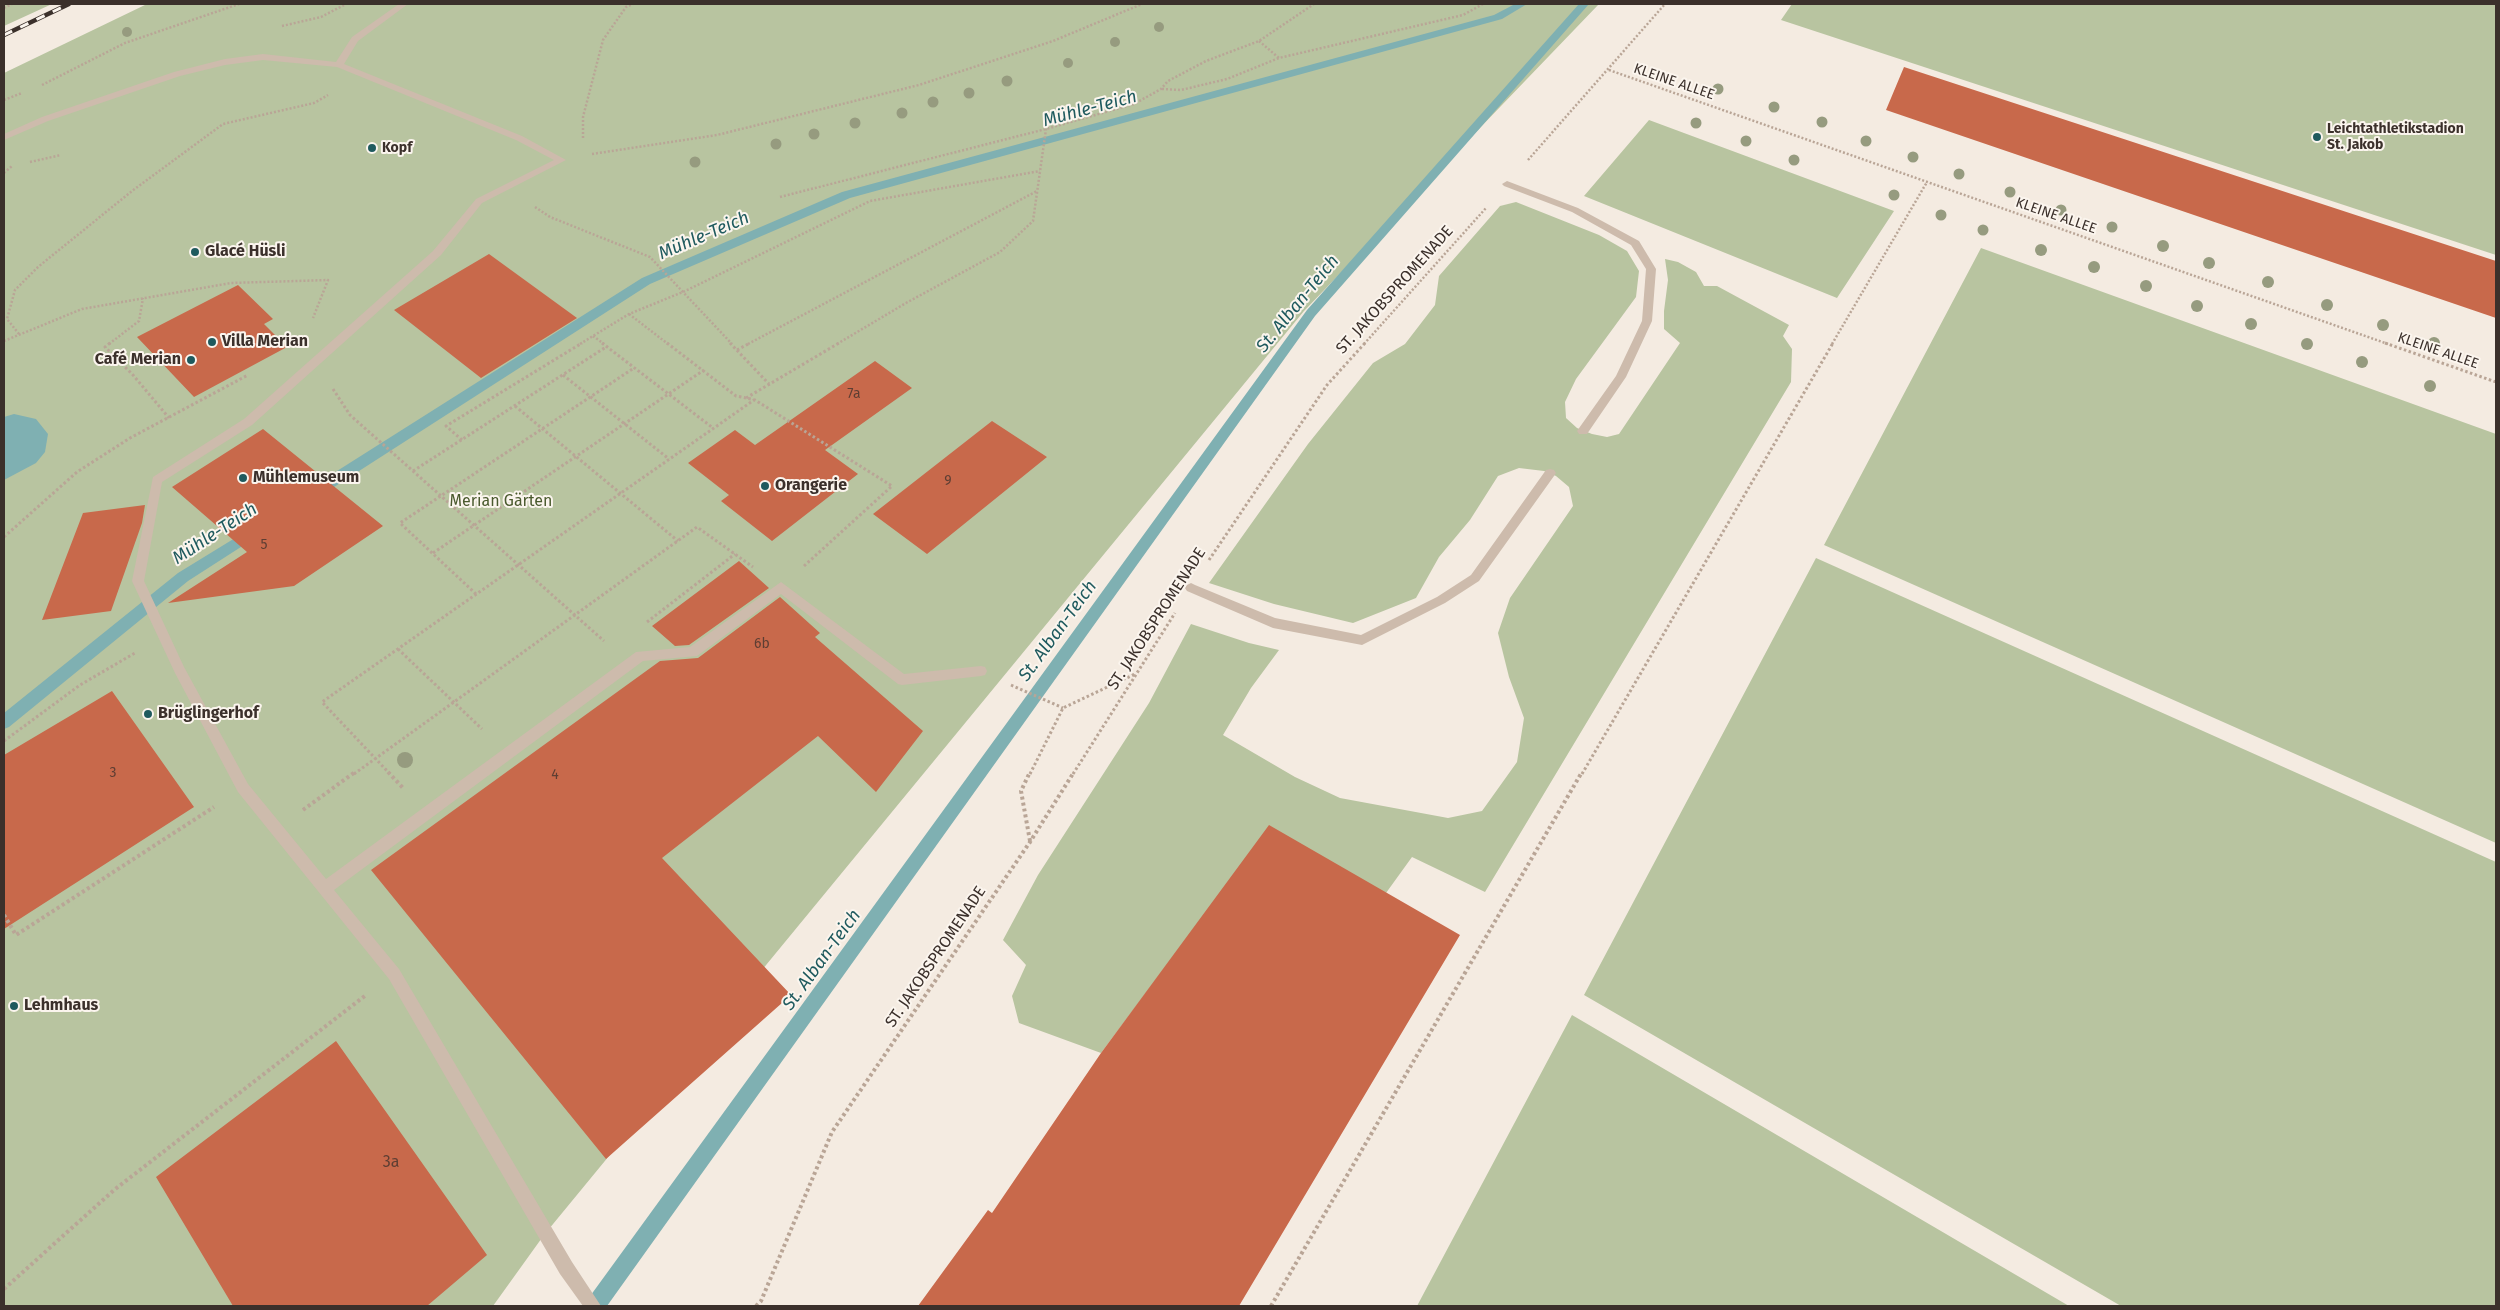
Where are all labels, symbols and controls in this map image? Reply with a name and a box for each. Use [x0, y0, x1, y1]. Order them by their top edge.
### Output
street label: KLEINE ALLEE [1631, 60, 1717, 104]
water label: Mühle-Teich [1041, 86, 1139, 132]
place label: Leichtathletikstadion St. Jakob [2327, 121, 2464, 154]
marker: Leichtathletikstadion St. Jakob [2311, 131, 2323, 143]
place label: Kopf [382, 140, 412, 156]
marker: Kopf [366, 142, 378, 154]
street label: KLEINE ALLEE [2013, 194, 2099, 238]
water label: Mühle-Teich [655, 207, 753, 265]
street label: ST. JAKOBSPROMENADE [1332, 222, 1458, 358]
place label: Glacé Hüsli [205, 242, 286, 262]
marker: Glacé Hüsli [189, 246, 201, 258]
water label: St. Alban-Teich [1252, 251, 1344, 357]
street label: KLEINE ALLEE [2395, 329, 2481, 373]
place label: Villa Merian [222, 332, 308, 352]
marker: Villa Merian [206, 336, 218, 348]
place label: Café Merian [95, 350, 181, 370]
marker: Café Merian [185, 354, 197, 366]
house number: 7a [847, 386, 861, 402]
place label: Mühlemuseum [253, 468, 359, 488]
marker: Mühlemuseum [237, 472, 249, 484]
house number: 9 [944, 473, 952, 489]
place label: Orangerie [775, 476, 847, 496]
marker: Orangerie [759, 480, 771, 492]
park label: Merian Gärten [450, 492, 552, 512]
water label: Mühle-Teich [169, 499, 261, 569]
house number: 5 [260, 537, 268, 553]
street label: ST. JAKOBSPROMENADE [1104, 544, 1210, 694]
water label: St. Alban-Teich [1014, 576, 1102, 686]
house number: 6b [754, 636, 770, 652]
place label: Brüglingerhof [158, 704, 259, 724]
marker: Brüglingerhof [142, 708, 154, 720]
house number: 3 [110, 765, 116, 781]
house number: 4 [551, 767, 559, 783]
street label: ST. JAKOBSPROMENADE [882, 883, 990, 1031]
water label: St. Alban-Teich [778, 905, 866, 1015]
place label: Lehmhaus [24, 996, 98, 1016]
marker: Lehmhaus [8, 1000, 20, 1012]
house number: 3a [383, 1153, 399, 1173]

